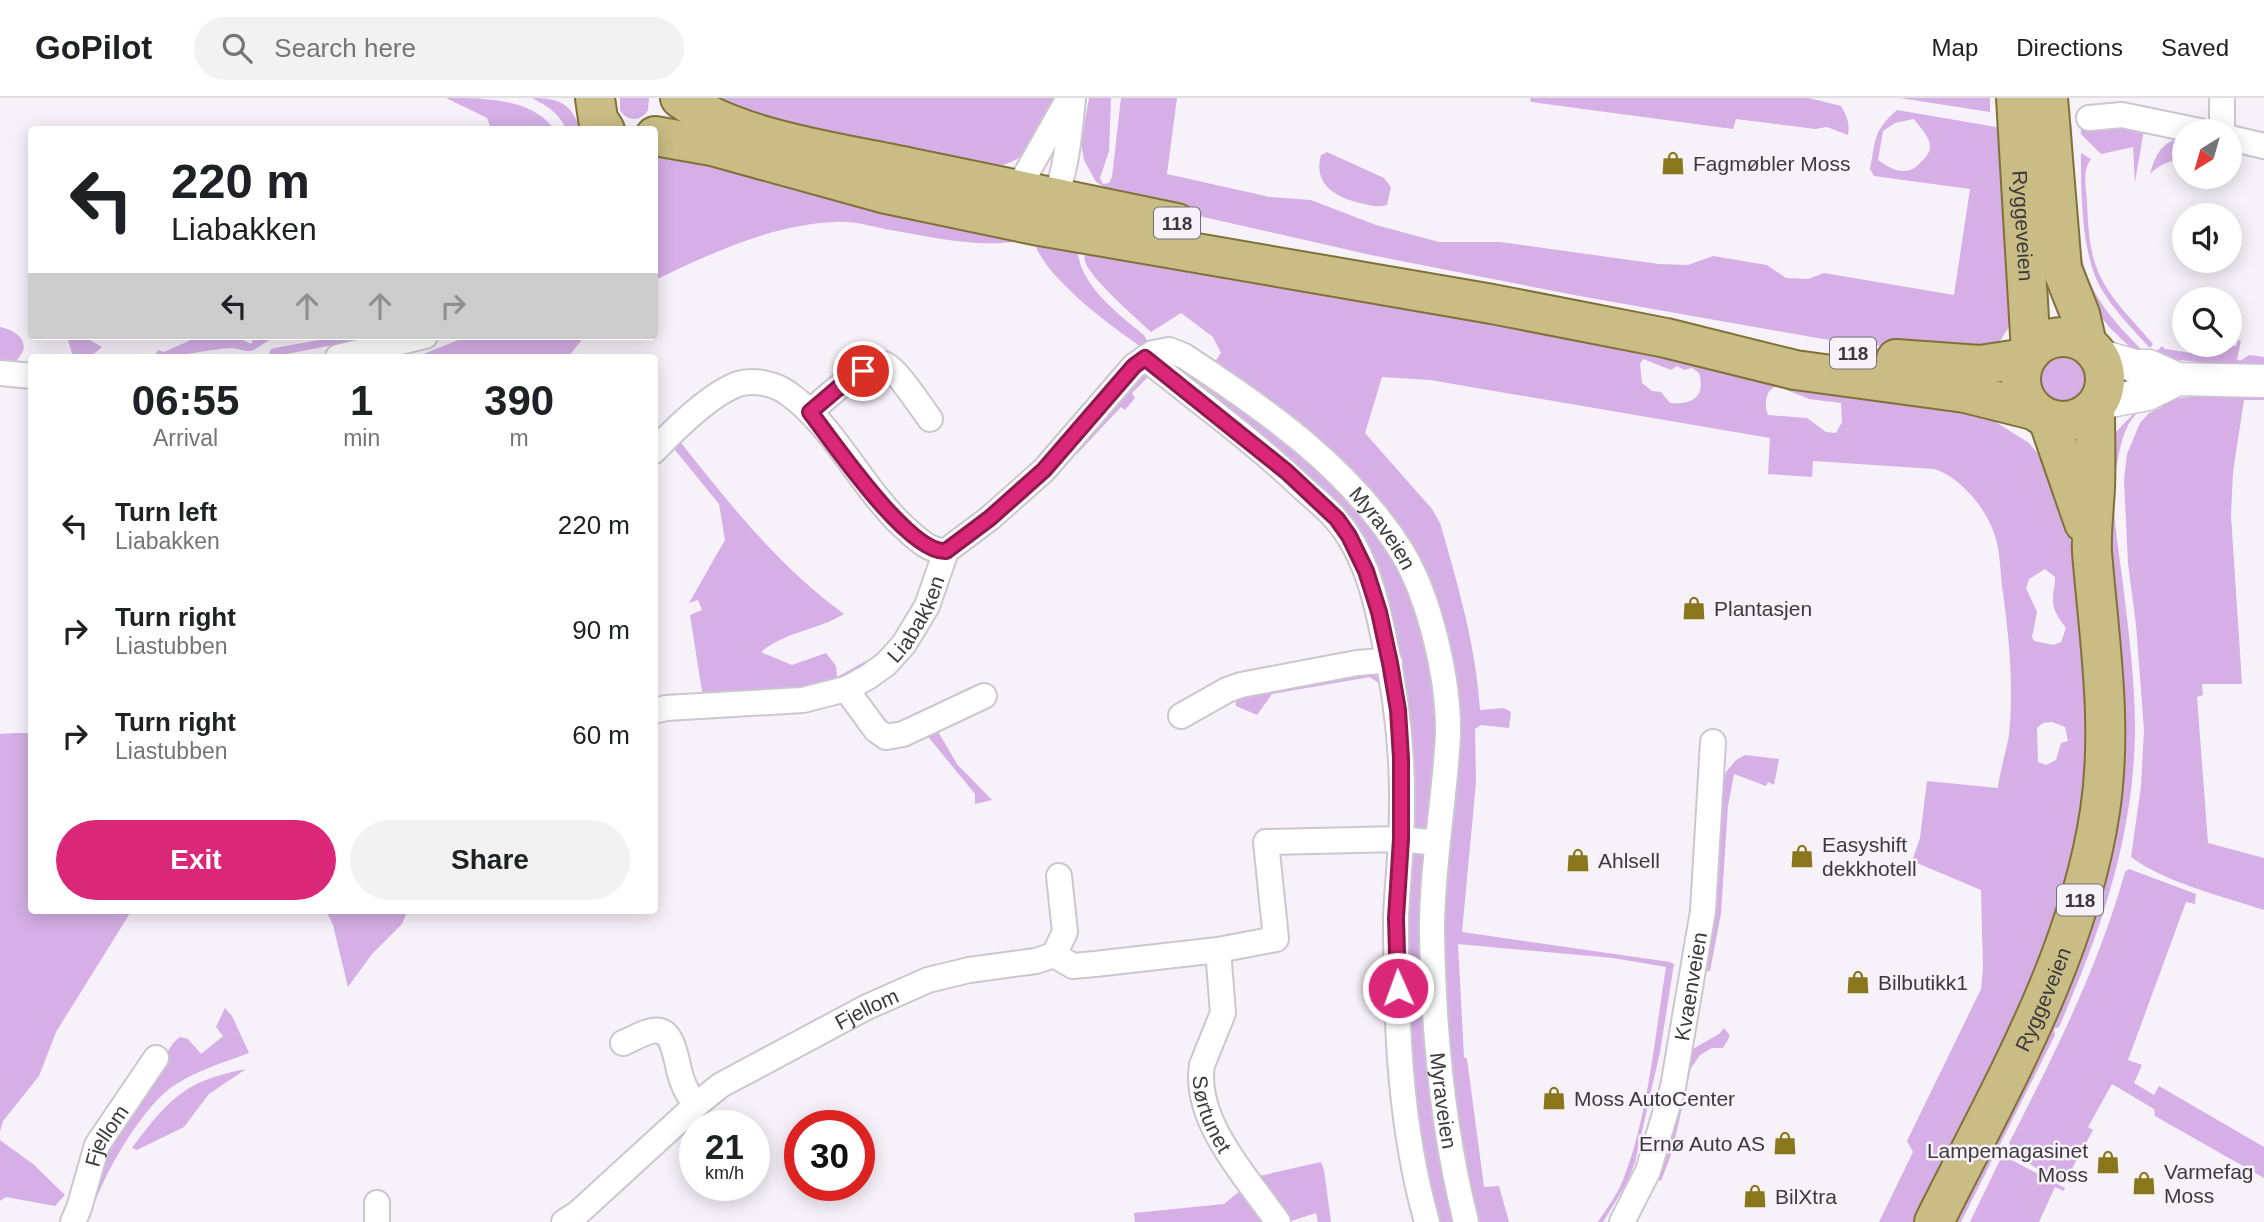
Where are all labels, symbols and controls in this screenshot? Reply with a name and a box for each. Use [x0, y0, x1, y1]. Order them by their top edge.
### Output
search box [194, 17, 684, 80]
text: GoPilot [35, 29, 152, 66]
icon: search [218, 29, 256, 67]
text: Search here [274, 33, 416, 63]
text: Map [1932, 34, 1978, 61]
text: Directions [2016, 34, 2123, 61]
text: Saved [2161, 34, 2229, 61]
north arrow [2172, 119, 2242, 189]
map controls [2172, 119, 2242, 357]
shop icon: Fagmøbler Moss [1659, 149, 1687, 177]
place label: Fagmøbler Moss [1693, 152, 1851, 175]
icon: left [56, 154, 147, 245]
text: 220 m [171, 154, 310, 208]
street label: Ryggeveien [2009, 170, 2038, 282]
button: sound [2172, 203, 2242, 273]
road number: 118 [1154, 208, 1200, 238]
text: Liabakken [171, 211, 317, 247]
icon: left [215, 287, 253, 325]
icon: ahead [288, 287, 326, 325]
icon: ahead [361, 287, 399, 325]
icon: right [434, 287, 472, 325]
button: search [2172, 287, 2242, 357]
road number: 118 [1830, 338, 1876, 368]
pin [833, 341, 893, 401]
icon: arrive [844, 352, 882, 390]
text: 06:55 [132, 377, 239, 424]
text: 1 [350, 377, 373, 424]
text: 390 [484, 377, 554, 424]
text: Arrival [153, 425, 218, 451]
text: min [343, 425, 380, 451]
text: m [510, 425, 529, 451]
street label: Myraveien [1345, 482, 1421, 573]
text: Turn left [115, 497, 217, 527]
icon: left [56, 507, 94, 545]
text: 220 m [558, 510, 630, 540]
text: Liabakken [115, 528, 220, 554]
street label: Liabakken [882, 573, 948, 667]
shop icon: Plantasjen [1680, 594, 1708, 622]
place label: Plantasjen [1714, 597, 1812, 620]
text: Turn right [115, 602, 236, 632]
icon: right [56, 612, 94, 650]
text: 90 m [572, 615, 630, 645]
text: Liastubben [115, 633, 228, 659]
text: Turn right [115, 707, 236, 737]
icon: right [56, 717, 94, 755]
text: 60 m [572, 720, 630, 750]
text: Liastubben [115, 738, 228, 764]
button: Exit [56, 820, 336, 900]
button: Share [350, 820, 630, 900]
place label: Easyshift dekkhotell [1822, 833, 1917, 880]
shop icon: Easyshift dekkhotell [1788, 842, 1816, 870]
shop icon: Ahlsell [1564, 846, 1592, 874]
place label: Ahlsell [1598, 849, 1660, 872]
road number: 118 [2057, 884, 2103, 916]
street label: Kvaenveien [1670, 930, 1711, 1042]
street label: Ryggeveien [2010, 944, 2075, 1055]
position arrow [1361, 951, 1435, 1025]
shop icon: Bilbutikk1 [1844, 968, 1872, 996]
place label: Bilbutikk1 [1878, 971, 1968, 994]
street label: Fjellom [831, 983, 902, 1034]
street label: Myraveien [1426, 1051, 1462, 1150]
street label: Sørtunet [1189, 1075, 1237, 1157]
shop icon: Moss AutoCenter [1540, 1084, 1568, 1112]
place label: Moss AutoCenter [1574, 1087, 1735, 1110]
street label: Fjellom [80, 1100, 132, 1169]
speed limit sign: 30 [784, 1110, 875, 1201]
text: 21 [705, 1127, 744, 1166]
shop icon: Ernø Auto AS [1771, 1129, 1799, 1157]
place label: Ernø Auto AS [1639, 1132, 1765, 1155]
place label: Lampemagasinet Moss [1927, 1139, 2088, 1186]
shop icon: Lampemagasinet Moss [2094, 1148, 2122, 1176]
place label: Varmefag Moss [2164, 1160, 2254, 1207]
text: km/h [705, 1163, 744, 1183]
shop icon: Varmefag Moss [2130, 1169, 2158, 1197]
shop icon: BilXtra [1741, 1182, 1769, 1210]
place label: BilXtra [1775, 1185, 1837, 1208]

